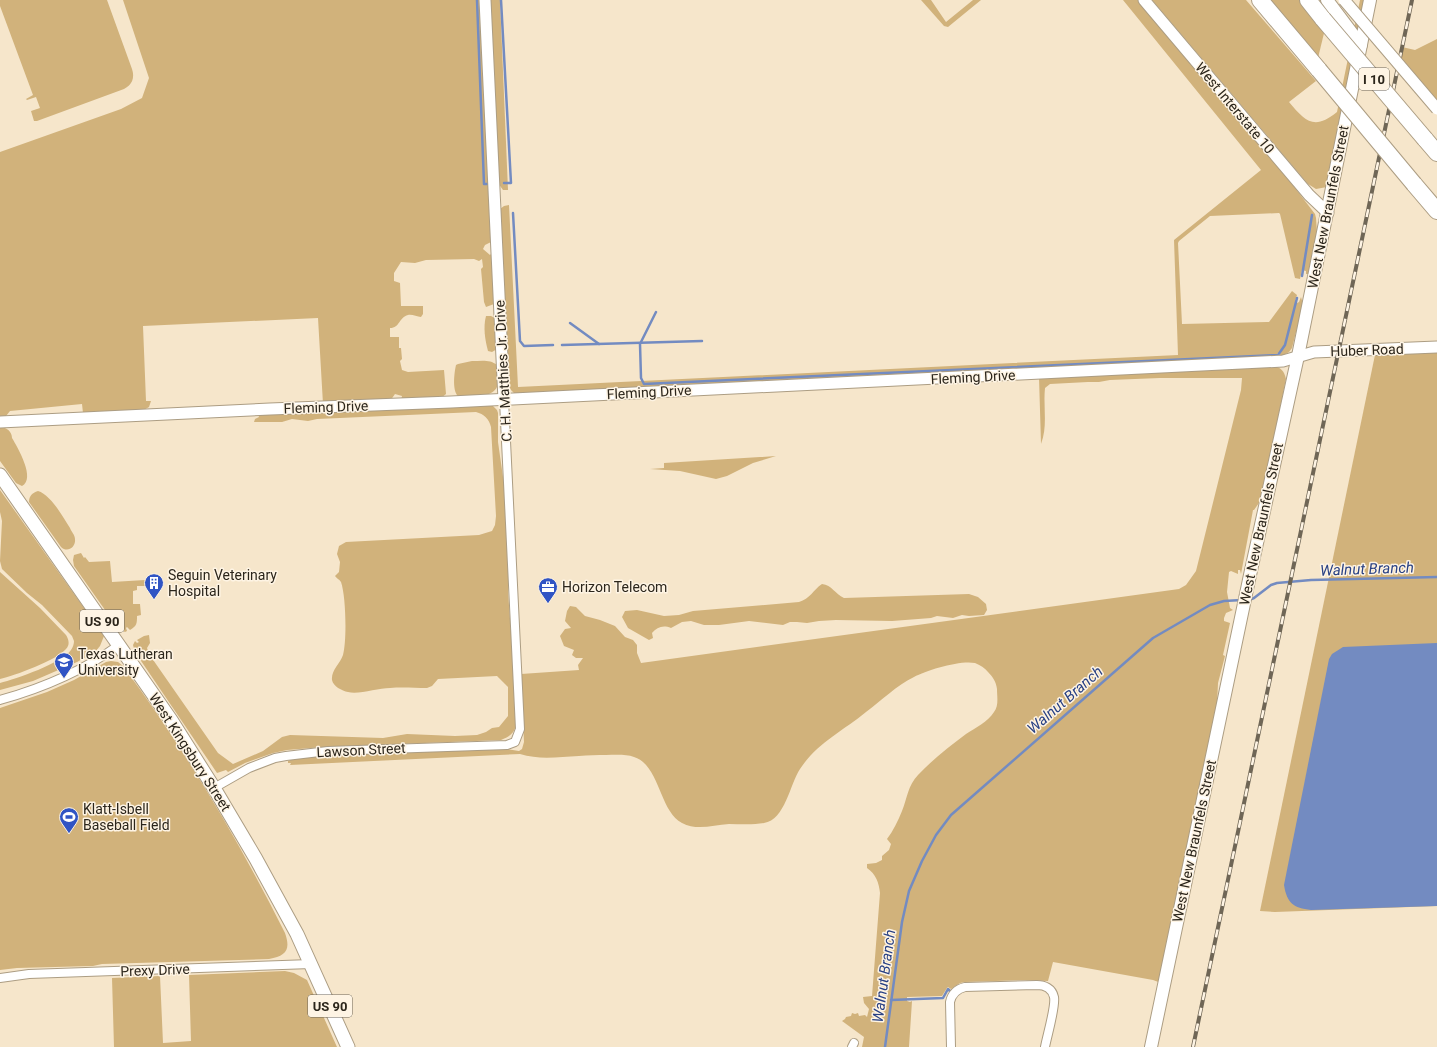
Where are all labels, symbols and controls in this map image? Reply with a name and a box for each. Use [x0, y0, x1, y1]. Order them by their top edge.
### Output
street label: West Interstate 10 [1192, 59, 1278, 157]
road number: I 10 [1359, 68, 1389, 90]
street label: West New Braunfels Street [1304, 124, 1352, 290]
street label: C. H. Matthies Jr. Drive [491, 300, 515, 442]
street label: Huber Road [1330, 341, 1404, 359]
street label: Fleming Drive [930, 367, 1016, 387]
street label: Fleming Drive [606, 382, 692, 402]
street label: Fleming Drive [283, 398, 369, 416]
street label: West New Braunfels Street [1236, 441, 1286, 607]
water label: Walnut Branch [1320, 558, 1414, 580]
place label: Seguin Veterinary Hospital [168, 567, 277, 599]
building icon: Seguin Veterinary Hospital [143, 572, 165, 600]
office icon: Horizon Telecom [537, 576, 559, 604]
place label: Horizon Telecom [562, 579, 667, 595]
road number: US 90 [80, 610, 124, 632]
place label: Texas Lutheran University [78, 646, 173, 678]
school or university icon: Texas Lutheran University [53, 651, 75, 679]
water label: Walnut Branch [1024, 662, 1106, 738]
street label: West Kingsbury Street [146, 690, 234, 814]
street label: Lawson Street [316, 740, 406, 760]
street label: West New Braunfels Street [1169, 758, 1219, 924]
place label: Klatt-Isbell Baseball Field [83, 801, 170, 833]
sports icon: Klatt-Isbell Baseball Field [58, 806, 80, 834]
water label: Walnut Branch [869, 928, 899, 1024]
street label: Prexy Drive [120, 961, 190, 979]
road number: US 90 [308, 995, 352, 1017]

